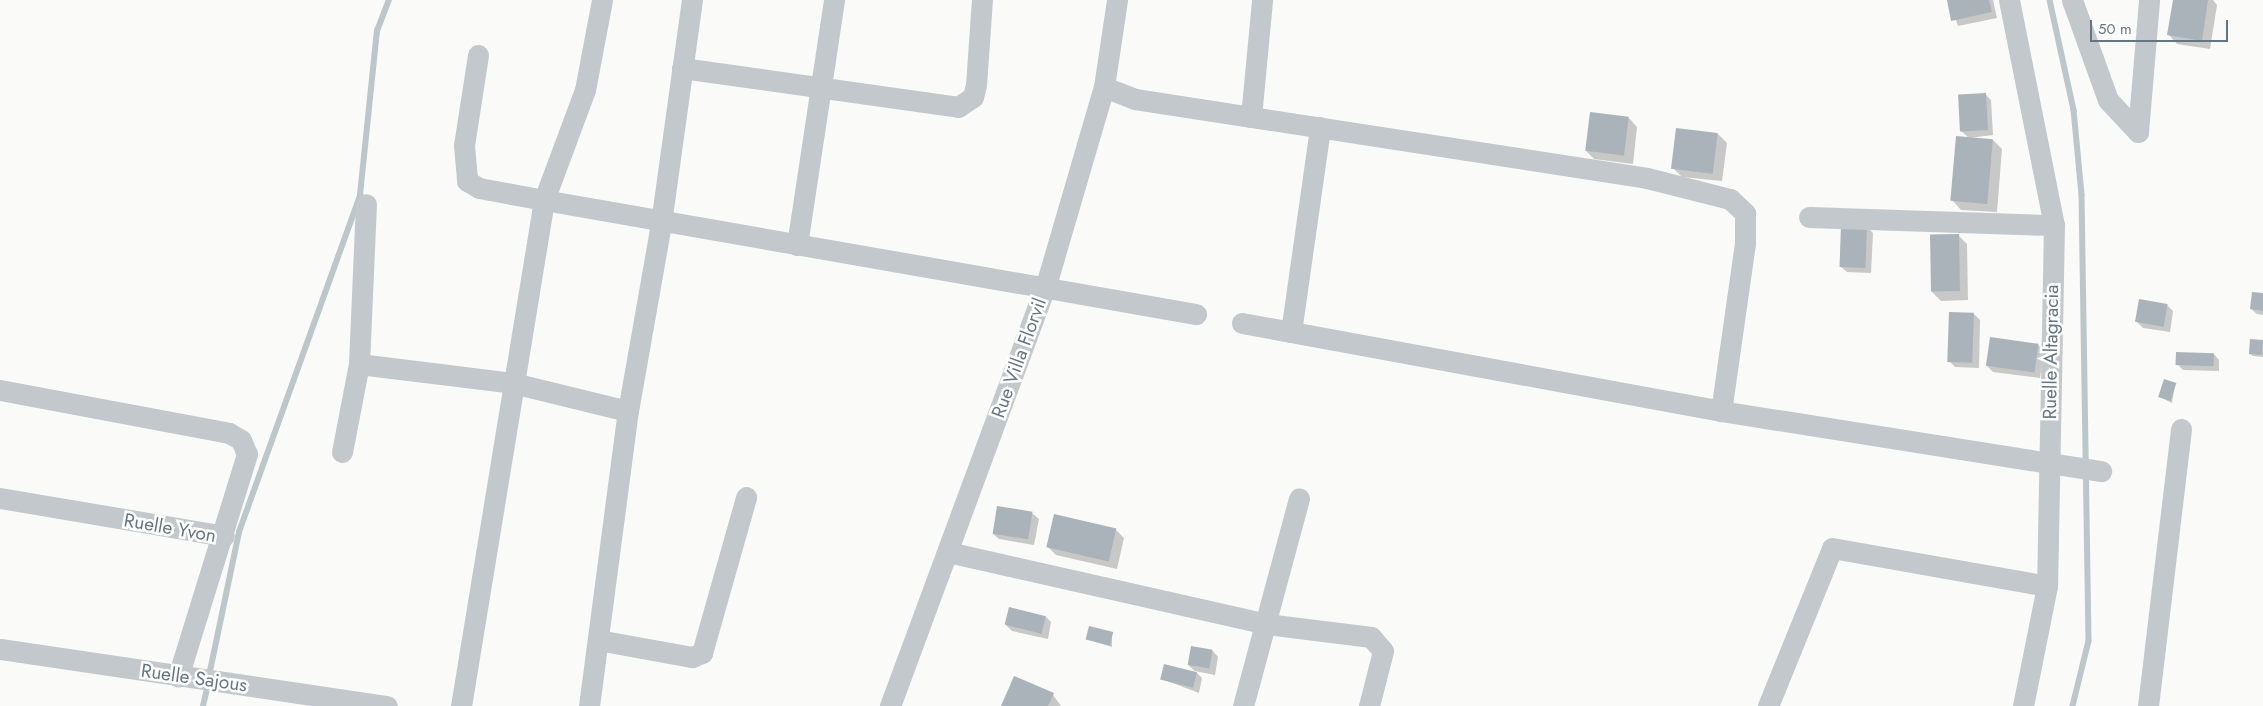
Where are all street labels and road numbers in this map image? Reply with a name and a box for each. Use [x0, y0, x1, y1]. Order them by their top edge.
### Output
street label: Ruelle Altagracia [2038, 284, 2064, 420]
street label: Rue Villa Florvil [987, 295, 1051, 421]
street label: Ruelle Yvon [122, 509, 218, 547]
street label: Ruelle Sajous [139, 659, 249, 697]

